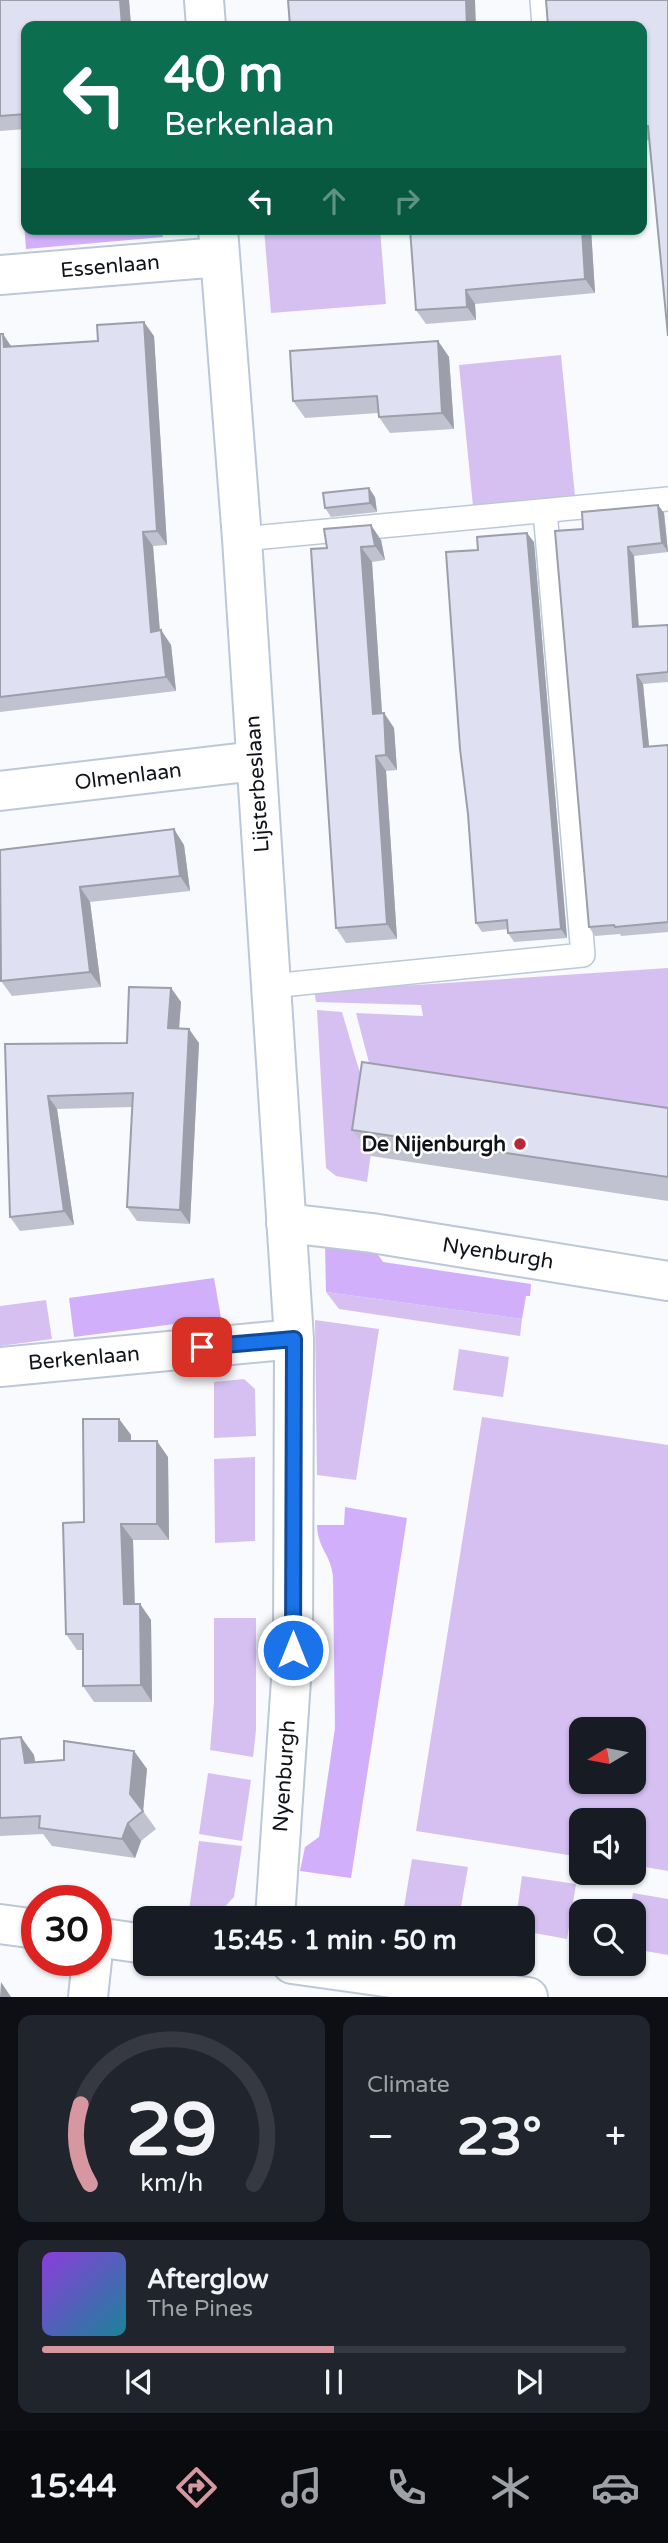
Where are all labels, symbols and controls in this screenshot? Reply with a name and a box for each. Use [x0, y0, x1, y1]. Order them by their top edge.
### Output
text: 40 m [164, 46, 283, 105]
icon: left [49, 49, 140, 140]
text: Berkenlaan [164, 106, 335, 144]
icon: left [242, 182, 280, 220]
icon: ahead [315, 182, 353, 220]
icon: right [388, 182, 426, 220]
street label: Essenlaan [59, 250, 161, 283]
street label: Lijsterbeslaan [240, 715, 275, 853]
street label: Olmenlaan [73, 758, 183, 795]
place label: De Nijenburgh [362, 1132, 506, 1157]
marker: De Nijenburgh [512, 1136, 528, 1152]
street label: Nyenburgh [441, 1232, 555, 1275]
pin [172, 1317, 232, 1377]
icon: arrive [183, 1328, 221, 1366]
street label: Berkenlaan [27, 1341, 141, 1376]
position arrow [256, 1613, 330, 1687]
north arrow [569, 1717, 646, 1794]
map controls [569, 1717, 646, 1976]
street label: Nyenburgh [268, 1719, 301, 1833]
button: sound [569, 1808, 646, 1885]
speed limit sign: 30 [21, 1885, 112, 1976]
button: search [569, 1899, 646, 1976]
text: 15:45 · 1 min · 50 m [211, 1925, 457, 1956]
text: Climate [367, 2071, 450, 2099]
text: 29 [126, 2088, 217, 2176]
text: 23° [457, 2106, 542, 2169]
text: − [367, 2114, 394, 2160]
text: + [605, 2114, 626, 2160]
text: km/h [140, 2168, 203, 2198]
text: Afterglow [147, 2264, 269, 2295]
text: The Pines [147, 2295, 253, 2323]
icon: previous [120, 2363, 158, 2401]
icon: pause [315, 2363, 353, 2401]
icon: next [510, 2363, 548, 2401]
icon: directions [172, 2463, 221, 2512]
icon: music [277, 2463, 326, 2512]
icon: phone [382, 2463, 431, 2512]
icon: climate [486, 2463, 535, 2512]
icon: car [591, 2463, 640, 2512]
text: 15:44 [28, 2468, 117, 2506]

